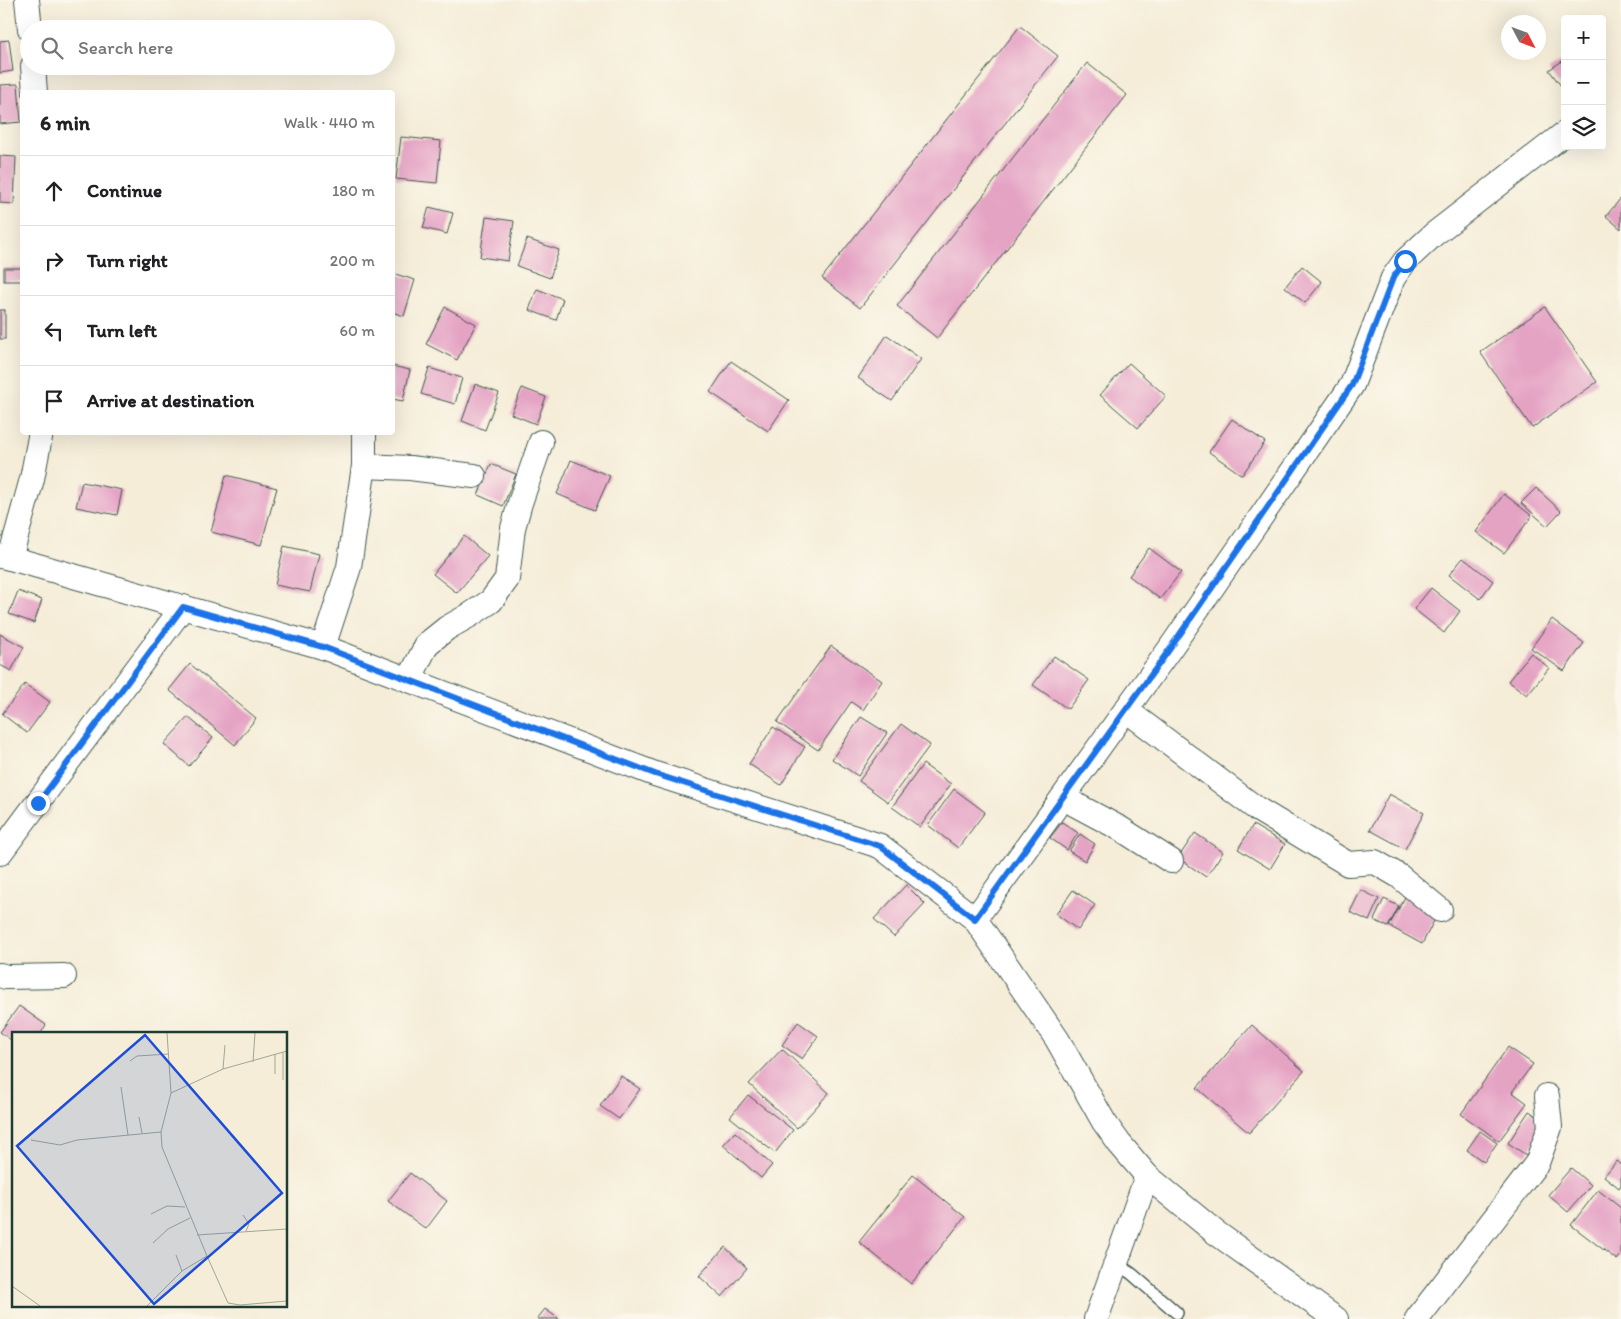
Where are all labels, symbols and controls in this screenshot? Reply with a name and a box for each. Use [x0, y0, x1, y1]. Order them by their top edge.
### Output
north arrow [1501, 15, 1546, 60]
map controls [1561, 15, 1606, 150]
button: + [1561, 15, 1606, 60]
search box [20, 20, 395, 75]
icon: search [38, 34, 66, 62]
text: Search here [78, 36, 173, 59]
button: − [1561, 60, 1606, 105]
button: layers [1561, 105, 1606, 150]
text: 6 min [40, 110, 90, 135]
text: Walk · 440 m [284, 113, 375, 132]
icon: ahead [40, 177, 68, 205]
text: Continue [87, 179, 162, 202]
text: 180 m [332, 181, 375, 200]
icon: right [40, 247, 68, 275]
text: Turn right [87, 249, 168, 272]
route start [1394, 250, 1417, 273]
text: 200 m [330, 251, 375, 270]
icon: left [40, 317, 68, 345]
text: Turn left [87, 319, 157, 342]
text: 60 m [340, 321, 375, 340]
icon: arrive [40, 387, 68, 415]
text: Arrive at destination [87, 389, 254, 412]
route end [27, 792, 50, 815]
inset map [12, 1032, 288, 1306]

